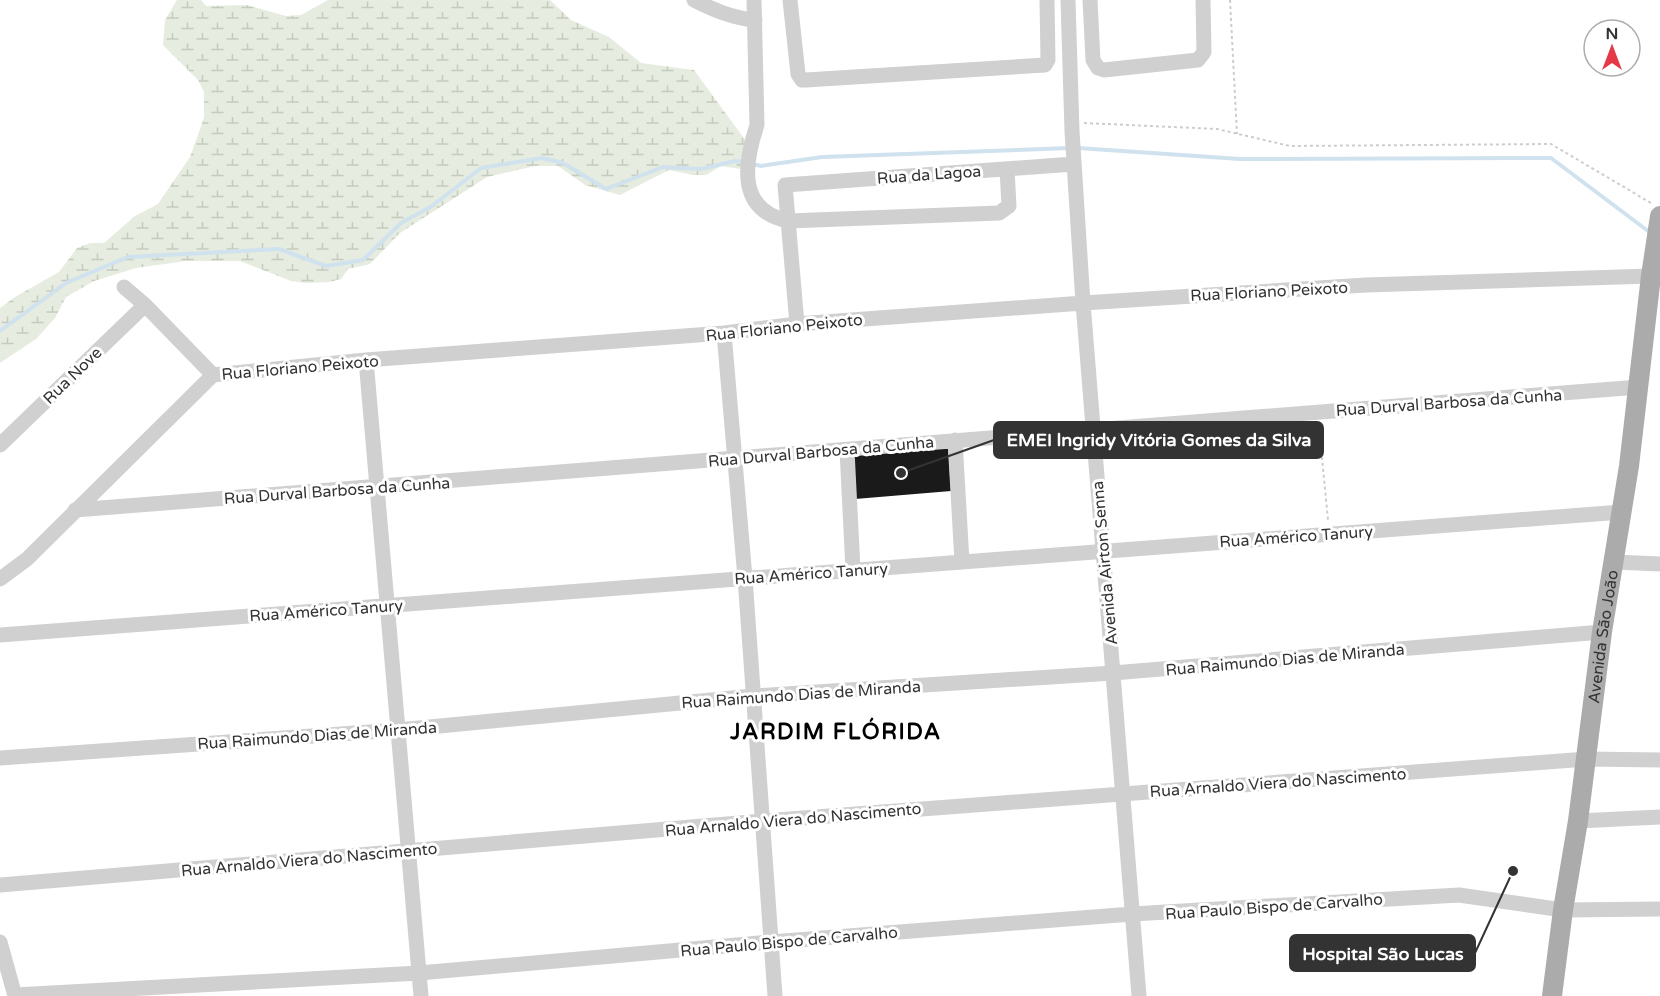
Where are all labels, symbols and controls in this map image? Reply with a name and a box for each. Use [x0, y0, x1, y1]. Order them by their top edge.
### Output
north arrow [1582, 18, 1642, 78]
text: N [1606, 24, 1618, 44]
street label: Rua da Lagoa [876, 161, 982, 189]
street label: Rua Floriano Peixoto [1190, 278, 1348, 306]
street label: Rua Floriano Peixoto [705, 310, 864, 346]
street label: Rua Nove [39, 343, 106, 409]
street label: Rua Floriano Peixoto [221, 351, 380, 385]
street label: Rua Durval Barbosa da Cunha [1335, 385, 1563, 421]
callout: EMEI lngridy Vitória Gomes da Silva [994, 422, 1323, 458]
text: EMEI lngridy Vitória Gomes da Silva [1007, 429, 1311, 451]
street label: Rua Durval Barbosa da Cunha [707, 432, 935, 472]
street label: Rua Durval Barbosa da Cunha [223, 473, 451, 509]
street label: Avenida Airton Senna [1088, 480, 1122, 646]
street label: Rua Américo Tanury [1219, 522, 1374, 552]
street label: Rua Américo Tanury [734, 559, 889, 589]
street label: Avenida São João [1584, 569, 1623, 705]
street label: Rua Américo Tanury [249, 596, 404, 626]
street label: Rua Raimundo Dias de Miranda [1165, 640, 1405, 680]
street label: Rua Raimundo Dias de Miranda [681, 677, 921, 713]
district label: JARDIM FLÓRIDA [729, 717, 942, 745]
street label: Rua Raimundo Dias de Miranda [197, 718, 437, 754]
street label: Rua Arnaldo Viera do Nascimento [1149, 764, 1407, 802]
street label: Rua Arnaldo Viera do Nascimento [664, 799, 922, 841]
street label: Rua Arnaldo Viera do Nascimento [180, 839, 438, 881]
street label: Rua Paulo Bispo de Carvalho [1165, 889, 1384, 925]
street label: Rua Paulo Bispo de Carvalho [680, 923, 899, 961]
callout: Hospital São Lucas [1290, 935, 1475, 971]
text: Hospital São Lucas [1302, 943, 1464, 965]

